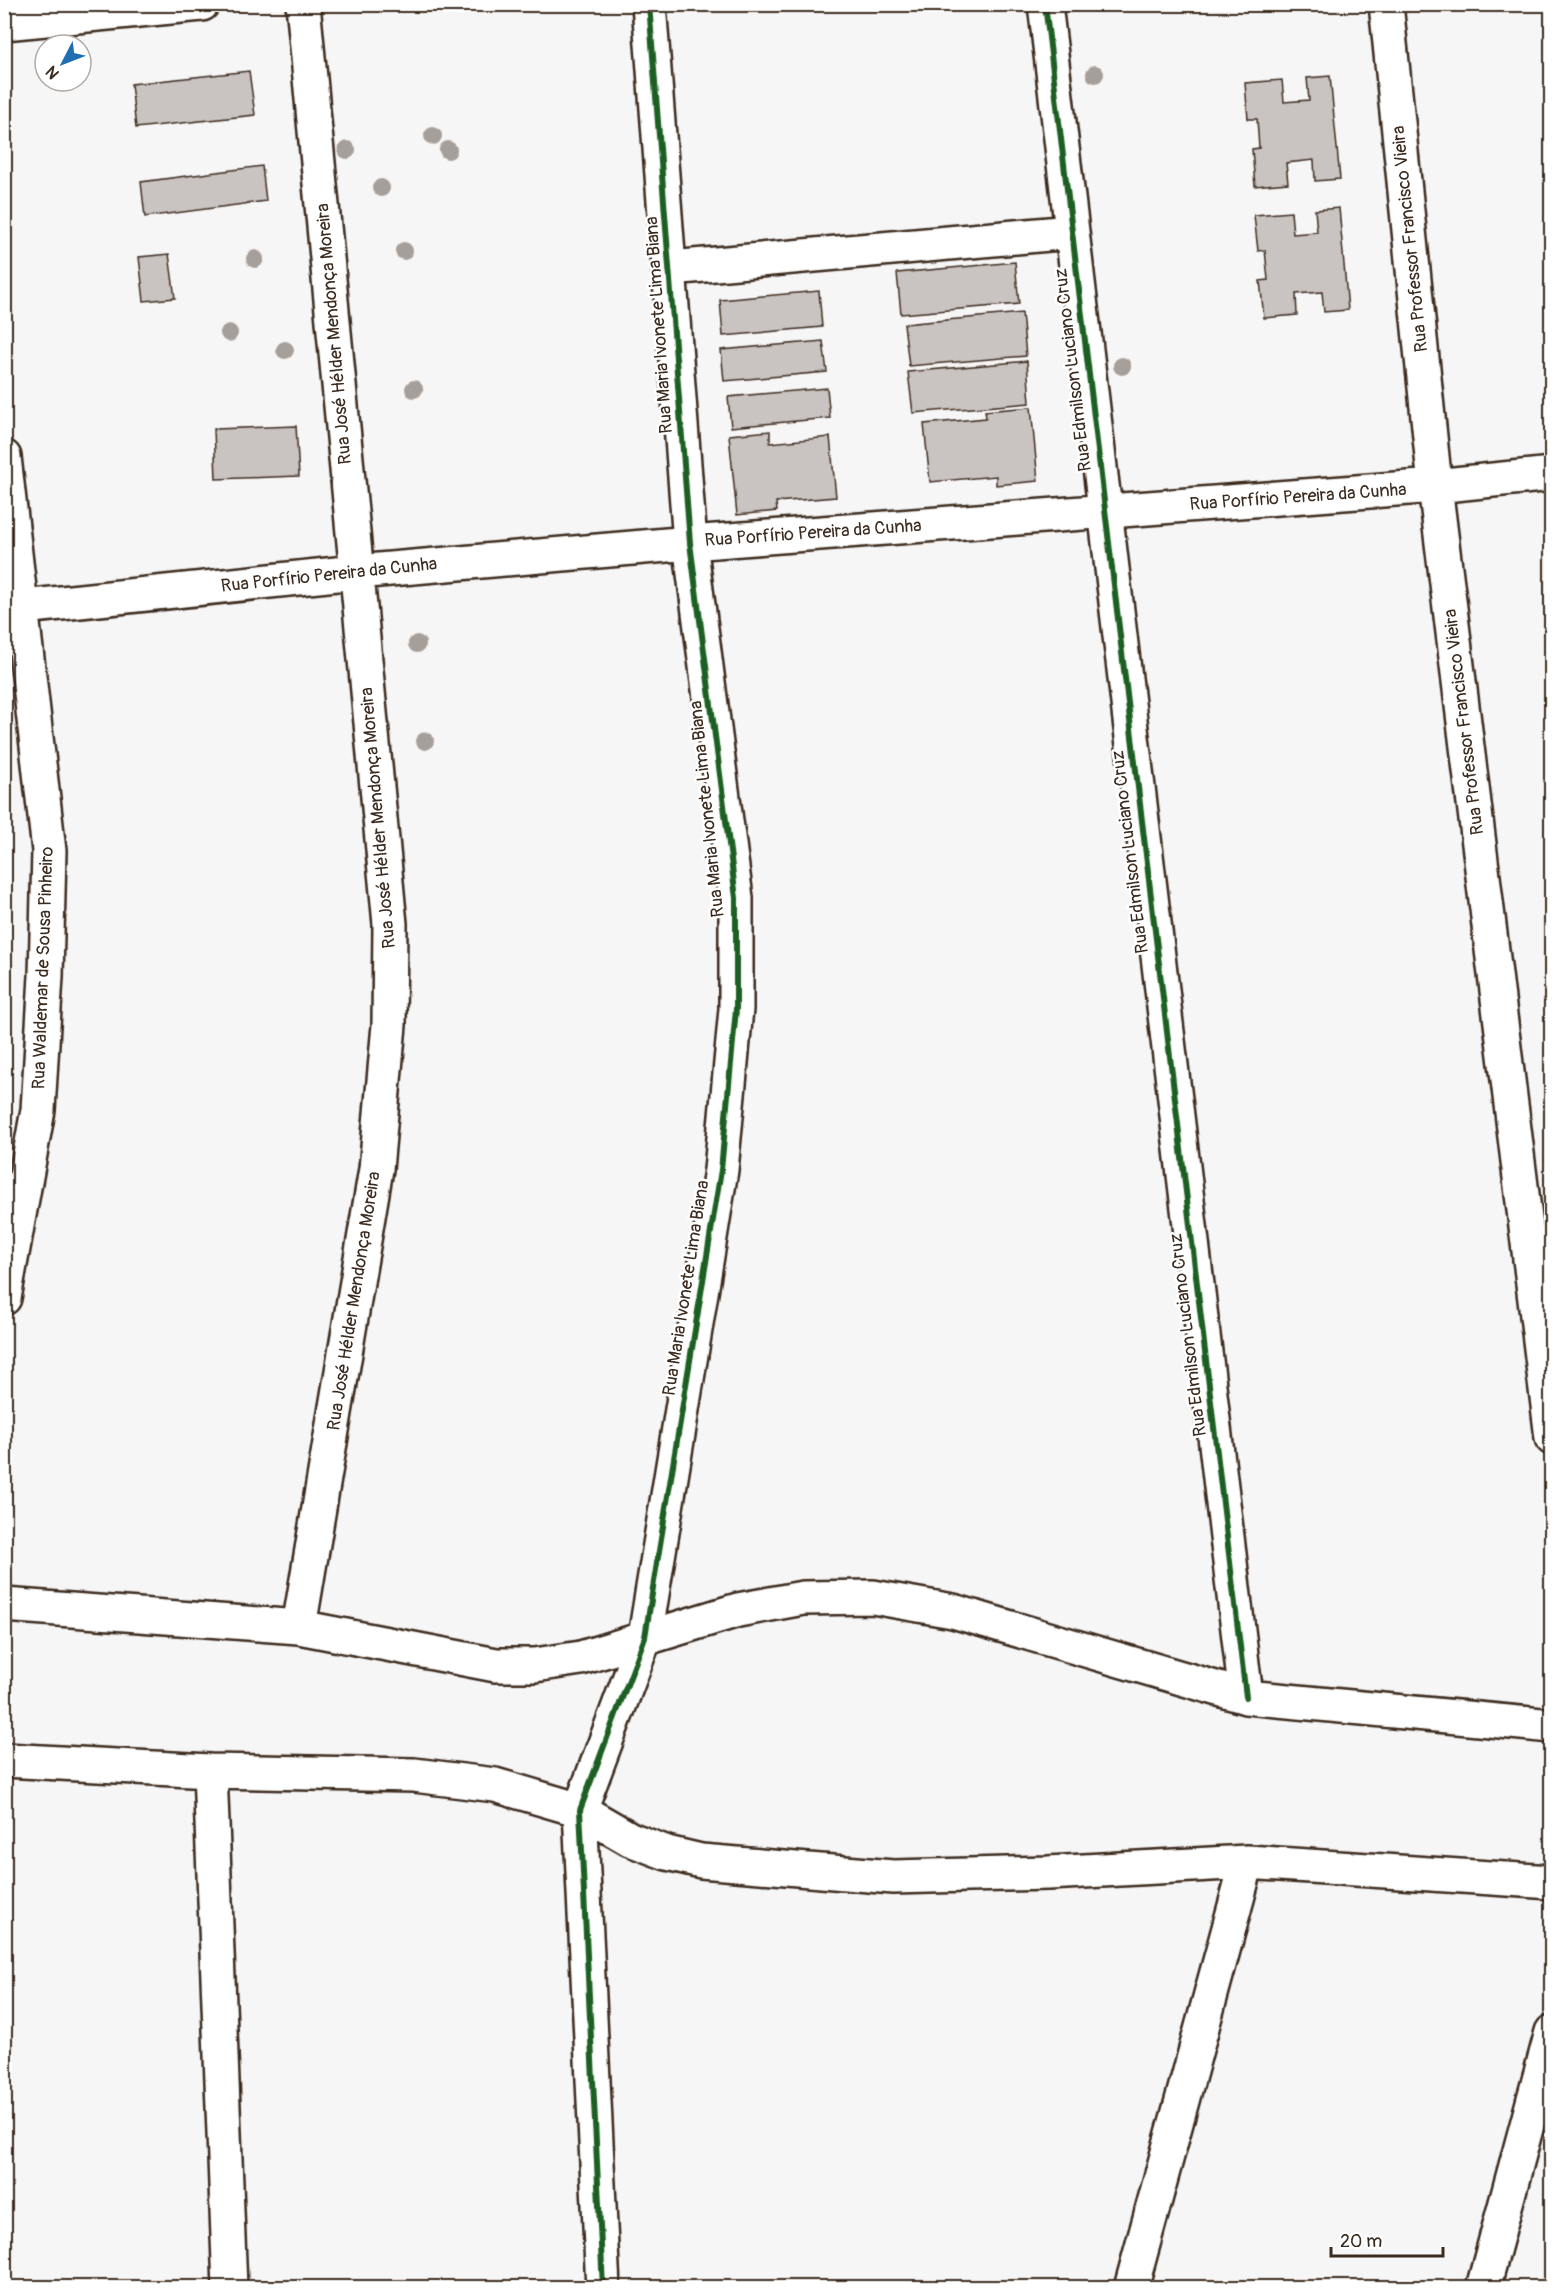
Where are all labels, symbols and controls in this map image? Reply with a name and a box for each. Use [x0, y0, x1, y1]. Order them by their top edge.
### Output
north arrow [33, 33, 93, 93]
text: N [41, 62, 64, 83]
street label: Rua Professor Francisco Vieira [1387, 125, 1433, 353]
street label: Rua José Hélder Mendonça Moreira [311, 202, 357, 466]
street label: Rua Maria Ivonete Lima Biana [640, 216, 678, 434]
street label: Rua Edmilson Luciano Cruz [1049, 267, 1097, 473]
street label: Rua Porfírio Pereira da Cunha [1189, 478, 1407, 516]
street label: Rua Porfírio Pereira da Cunha [704, 514, 922, 552]
street label: Rua Porfírio Pereira da Cunha [220, 552, 438, 598]
street label: Rua Professor Francisco Vieira [1439, 608, 1489, 836]
street label: Rua José Hélder Mendonça Moreira [355, 686, 401, 950]
street label: Rua Maria Ivonete Lima Biana [684, 700, 730, 918]
street label: Rua Edmilson Luciano Cruz [1106, 749, 1154, 955]
street label: Rua Waldemar de Sousa Pinheiro [27, 846, 59, 1090]
street label: Rua José Hélder Mendonça Moreira [322, 1170, 386, 1432]
street label: Rua Maria Ivonete Lima Biana [658, 1179, 714, 1397]
street label: Rua Edmilson Luciano Cruz [1164, 1232, 1212, 1438]
scale bar [1331, 2220, 1444, 2258]
text: 20 m [1340, 2230, 1382, 2253]

